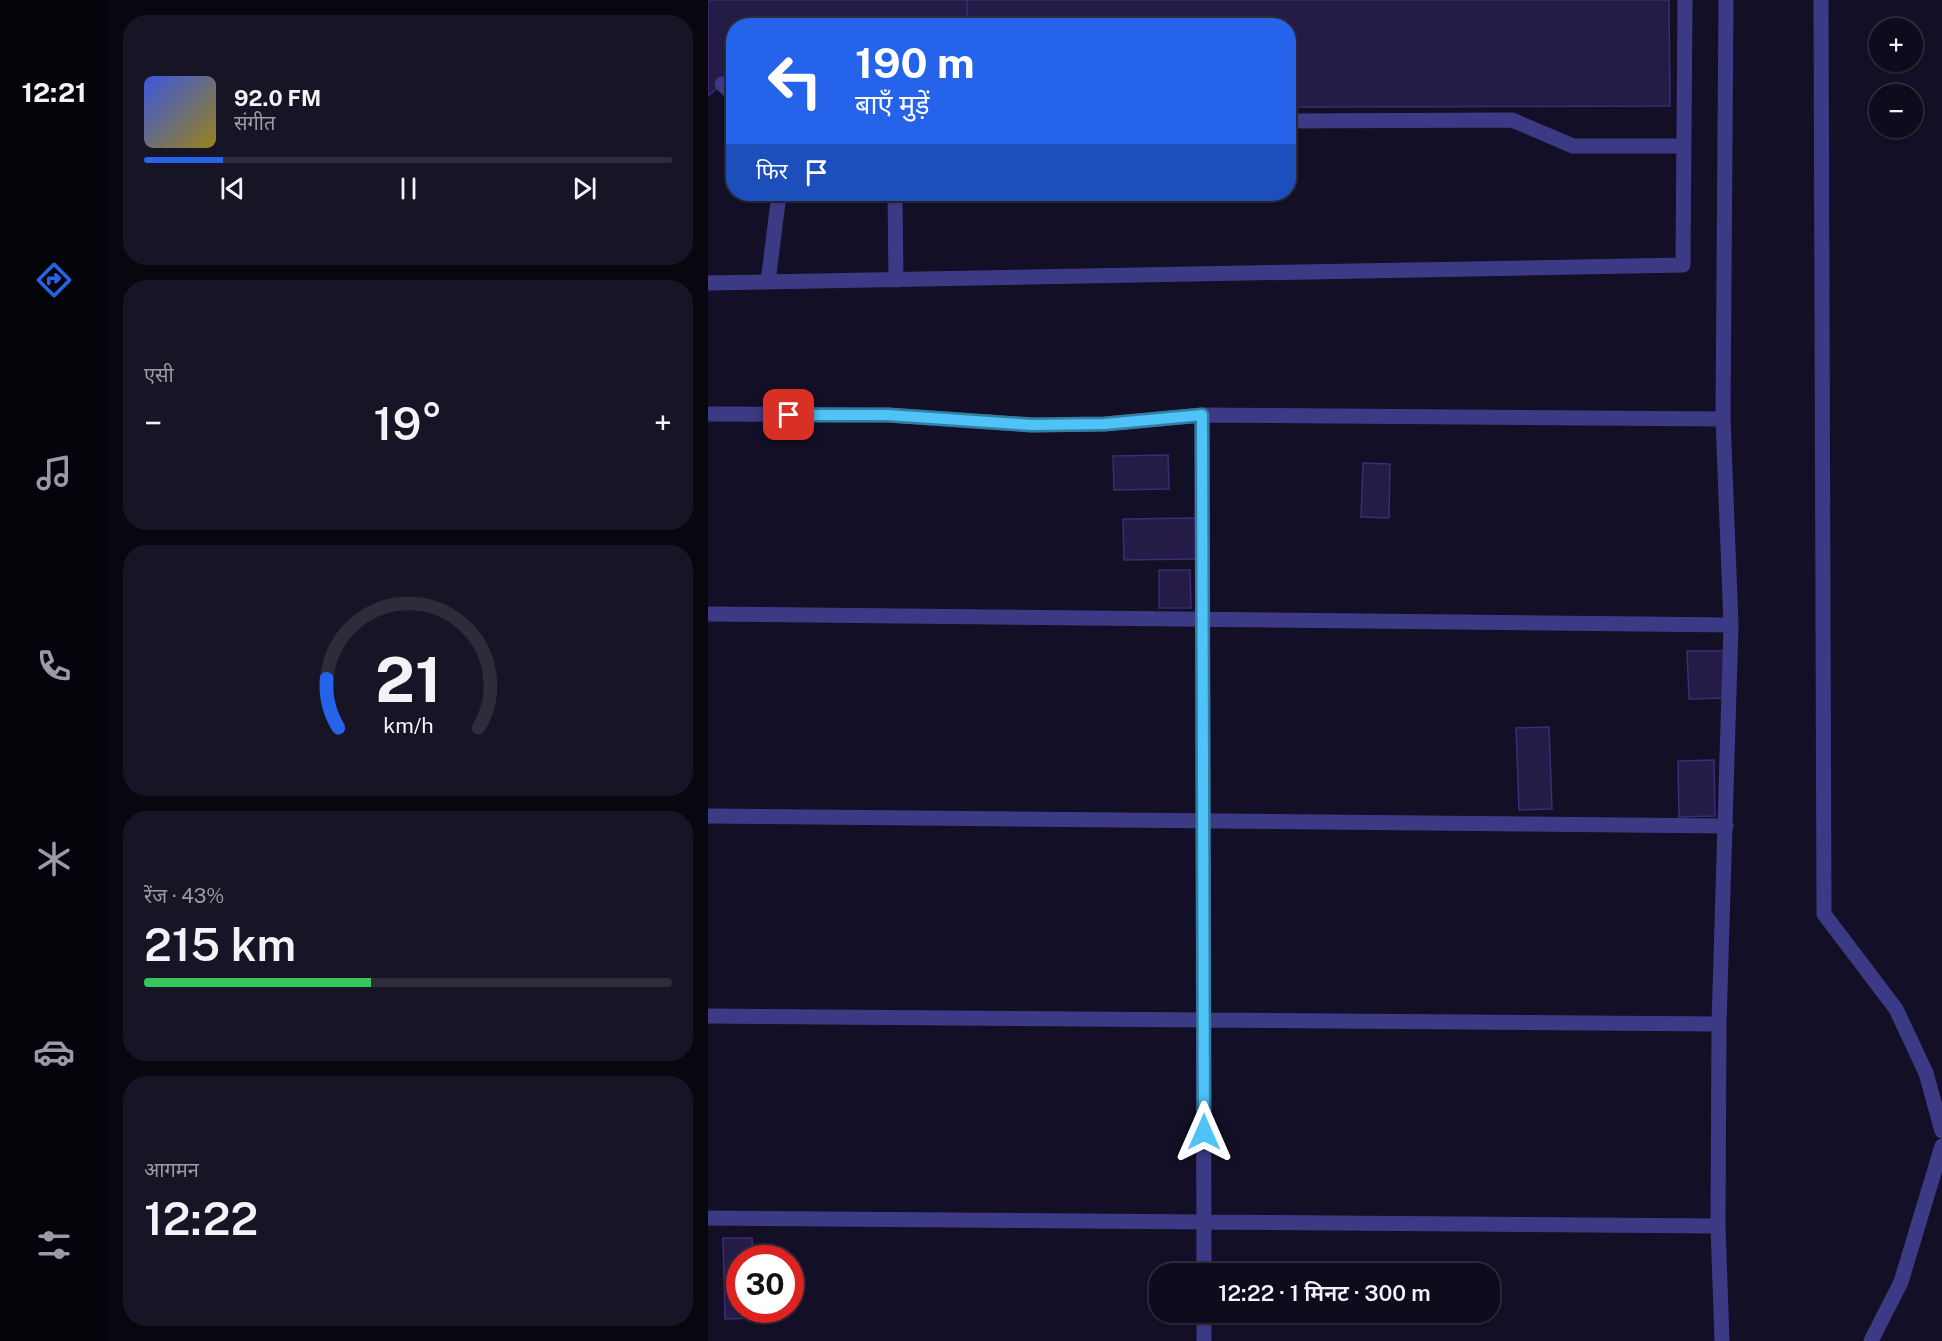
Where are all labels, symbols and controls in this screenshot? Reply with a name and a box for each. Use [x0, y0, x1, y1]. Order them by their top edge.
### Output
map controls [1869, 18, 1923, 138]
button: + [1869, 18, 1923, 72]
text: 190 m [855, 38, 975, 87]
icon: left [756, 42, 834, 120]
text: 12:21 [21, 76, 87, 108]
button: − [1869, 84, 1923, 138]
text: 92.0 FM [234, 85, 321, 111]
text: बाएँ मुड़ें [855, 88, 930, 120]
text: संगीत [234, 111, 275, 135]
icon: arrive [800, 156, 833, 189]
text: फिर [756, 158, 788, 184]
icon: previous [216, 172, 249, 205]
icon: pause [392, 172, 425, 205]
icon: next [568, 172, 601, 205]
icon: directions [33, 259, 75, 301]
text: एसी [144, 363, 174, 387]
pin [763, 389, 814, 440]
text: 19° [374, 397, 442, 450]
icon: arrive [772, 398, 805, 431]
text: − [144, 404, 162, 442]
text: + [654, 404, 672, 442]
icon: music [33, 452, 75, 494]
text: 21 [375, 643, 441, 716]
icon: phone [33, 645, 75, 687]
text: km/h [383, 713, 433, 738]
icon: climate [33, 838, 75, 880]
text: रेंज · 43% [144, 884, 224, 908]
text: 215 km [144, 918, 296, 971]
icon: car [33, 1031, 75, 1073]
position arrow [1172, 1100, 1236, 1164]
text: आगमन [144, 1158, 199, 1182]
text: 12:22 [144, 1192, 258, 1245]
icon: filters [33, 1224, 75, 1266]
speed limit sign: 30 [726, 1245, 804, 1323]
text: 12:22 · 1 मिनट · 300 m [1218, 1280, 1431, 1306]

